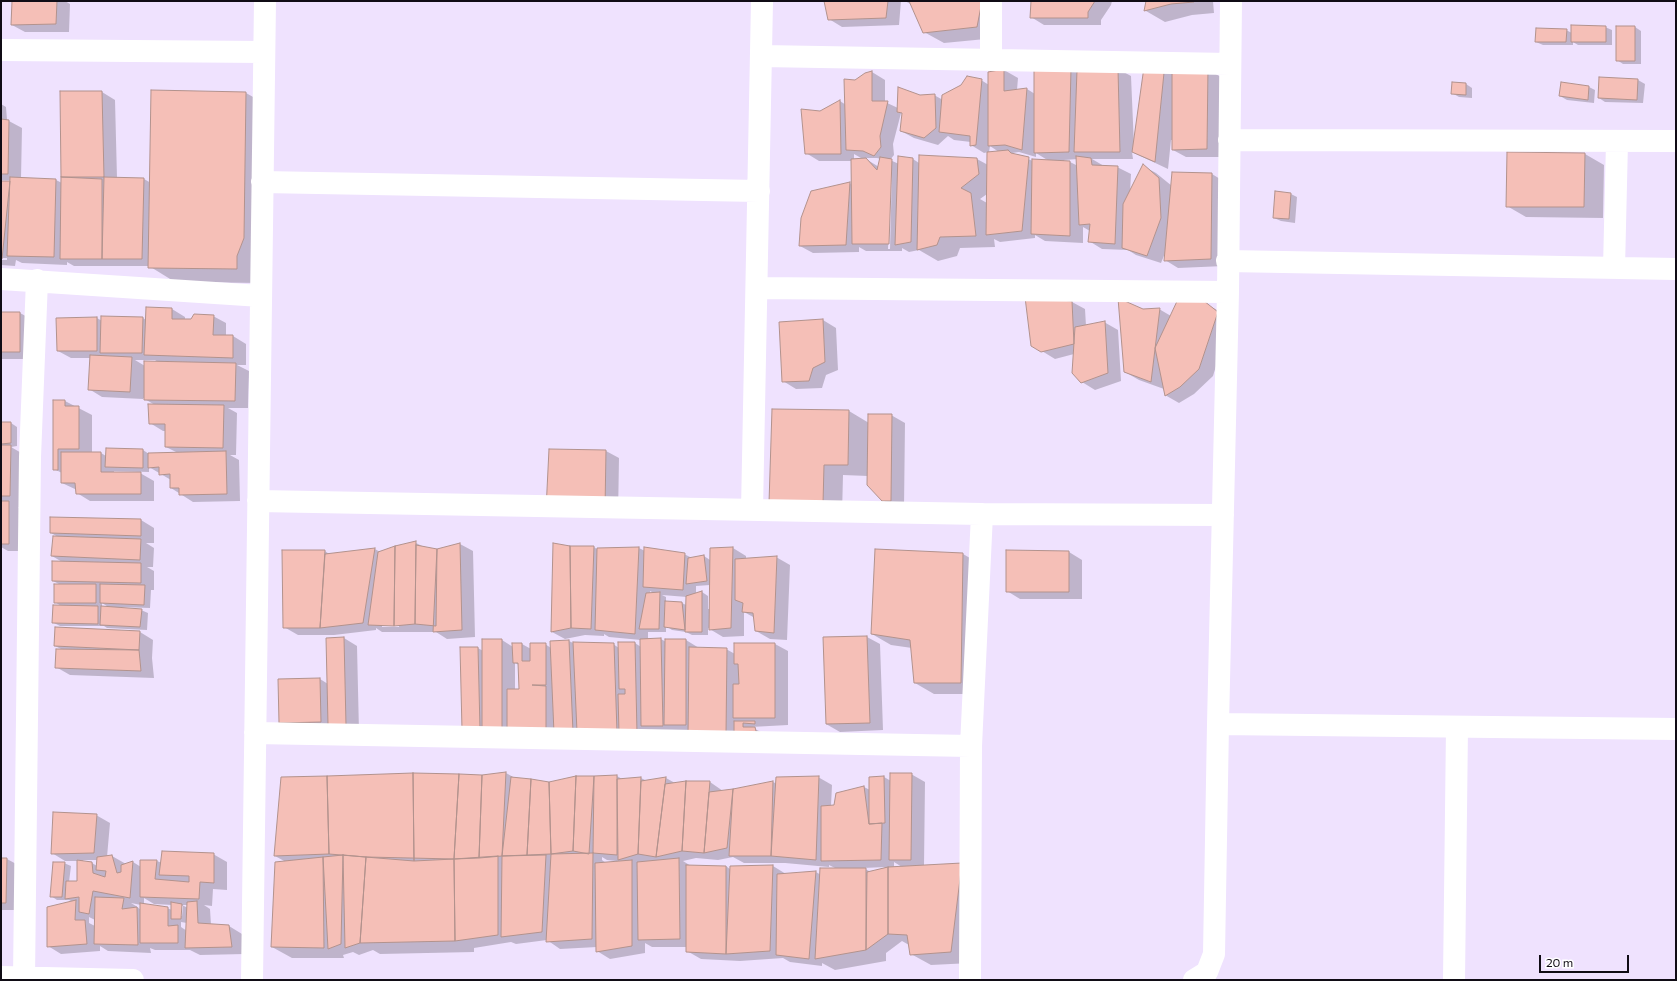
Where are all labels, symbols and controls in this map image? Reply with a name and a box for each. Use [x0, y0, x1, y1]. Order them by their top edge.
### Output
scale bar [1541, 947, 1631, 973]
text: 20 m [1546, 955, 1573, 969]

